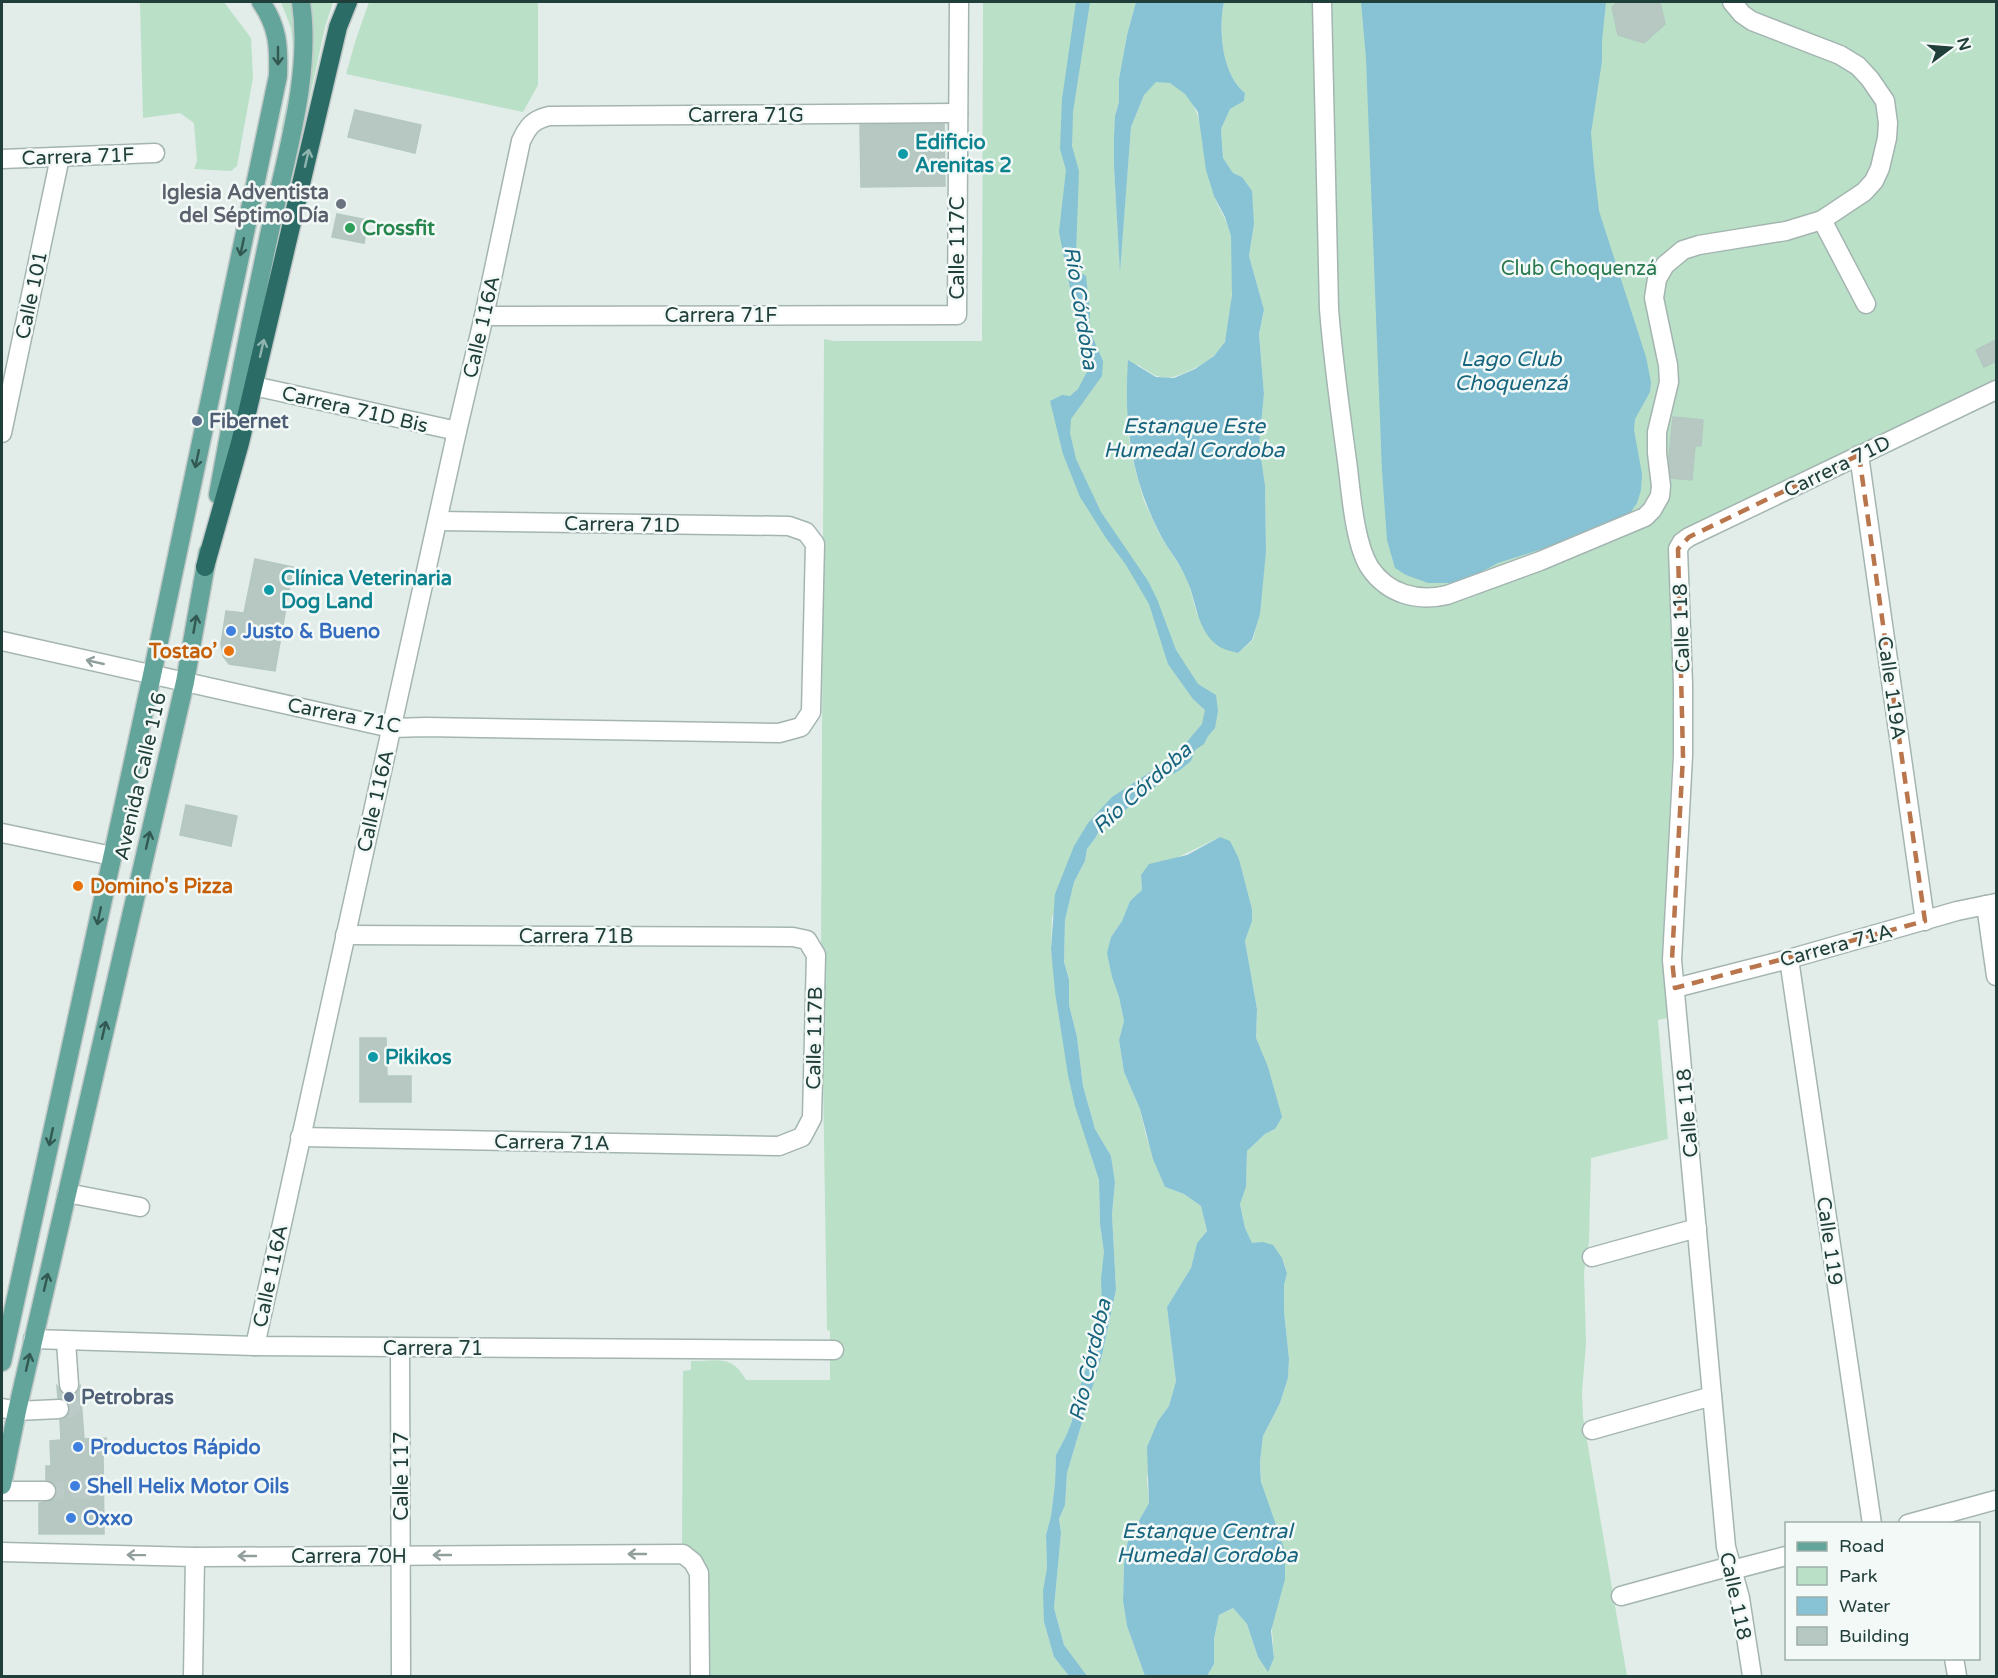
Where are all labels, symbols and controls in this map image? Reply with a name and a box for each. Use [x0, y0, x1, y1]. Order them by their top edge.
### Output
north arrow [1920, 18, 1980, 78]
text: N [1952, 35, 1975, 53]
one-way arrow [272, 46, 284, 66]
street label: Carrera 71G [688, 104, 804, 128]
place label: Edificio Arenitas 2 [915, 131, 1012, 178]
street label: Carrera 71F [21, 143, 135, 171]
marker: Edificio Arenitas 2 [896, 147, 910, 161]
one-way arrow [302, 149, 313, 168]
place label: Iglesia Adventista del Séptimo Día [162, 181, 329, 228]
street label: Calle 117C [946, 196, 970, 300]
marker: Iglesia Adventista del Séptimo Día [334, 197, 348, 211]
place label: Crossfit [362, 217, 435, 241]
marker: Crossfit [343, 221, 357, 235]
one-way arrow [235, 238, 247, 257]
water label: Río Córdoba [1058, 245, 1103, 373]
street label: Calle 101 [11, 249, 53, 341]
park label: Club Choquenzá [1501, 257, 1657, 281]
street label: Calle 116A [459, 274, 505, 381]
street label: Carrera 71F [665, 304, 777, 328]
one-way arrow [257, 339, 269, 358]
water label: Lago Club Choquenzá [1454, 347, 1569, 396]
street label: Carrera 71D Bis [279, 382, 430, 438]
place label: Fibernet [209, 410, 289, 434]
marker: Fibernet [190, 414, 204, 428]
water label: Estanque Este Humedal Cordoba [1103, 414, 1286, 463]
street label: Carrera 71D [1780, 431, 1895, 503]
one-way arrow [191, 449, 202, 468]
street label: Carrera 71D [564, 512, 680, 538]
place label: Clínica Veterinaria Dog Land [281, 567, 452, 614]
marker: Clínica Veterinaria Dog Land [262, 583, 276, 597]
street label: Calle 118 [1668, 583, 1696, 673]
one-way arrow [190, 615, 201, 635]
place label: Justo & Bueno [242, 620, 380, 644]
marker: Justo & Bueno [224, 624, 238, 638]
street label: Calle 119A [1872, 635, 1910, 741]
place label: Tostao’ [148, 640, 217, 664]
marker: Tostao’ [222, 644, 236, 658]
one-way arrow [86, 656, 105, 667]
street label: Avenida Calle 116 [110, 690, 172, 862]
street label: Carrera 71C [285, 693, 402, 739]
water label: Río Córdoba [1088, 737, 1198, 839]
street label: Calle 116A [353, 748, 399, 855]
one-way arrow [143, 831, 155, 850]
place label: Domino's Pizza [90, 875, 233, 899]
marker: Domino's Pizza [71, 879, 85, 893]
one-way arrow [93, 906, 104, 926]
street label: Carrera 71A [1777, 919, 1895, 973]
street label: Carrera 71B [519, 925, 633, 949]
street label: Calle 117B [802, 986, 828, 1090]
one-way arrow [99, 1021, 111, 1040]
place label: Pikikos [385, 1046, 452, 1070]
marker: Pikikos [366, 1050, 380, 1064]
street label: Calle 118 [1672, 1067, 1704, 1158]
one-way arrow [45, 1126, 56, 1146]
street label: Carrera 71A [494, 1130, 610, 1156]
street label: Calle 119 [1811, 1195, 1847, 1287]
street label: Calle 116A [248, 1223, 294, 1330]
one-way arrow [41, 1273, 53, 1292]
water label: Río Córdoba [1064, 1296, 1117, 1423]
street label: Carrera 71 [383, 1337, 483, 1361]
one-way arrow [22, 1353, 34, 1372]
place label: Petrobras [81, 1386, 174, 1410]
marker: Petrobras [62, 1390, 76, 1404]
street label: Calle 117 [390, 1431, 414, 1521]
place label: Productos Rápido [90, 1436, 261, 1460]
marker: Productos Rápido [71, 1440, 85, 1454]
place label: Shell Helix Motor Oils [87, 1475, 290, 1499]
marker: Shell Helix Motor Oils [68, 1479, 82, 1493]
place label: Oxxo [83, 1507, 133, 1531]
marker: Oxxo [64, 1511, 78, 1525]
water label: Estanque Central Humedal Cordoba [1116, 1519, 1299, 1568]
legend [1785, 1522, 1980, 1660]
text: Road [1839, 1535, 1884, 1557]
street label: Carrera 70H [291, 1545, 407, 1569]
one-way arrow [433, 1549, 453, 1561]
one-way arrow [628, 1549, 648, 1560]
one-way arrow [127, 1550, 147, 1561]
one-way arrow [238, 1550, 258, 1562]
street label: Calle 118 [1714, 1550, 1756, 1642]
text: Park [1839, 1565, 1878, 1587]
text: Water [1839, 1595, 1890, 1617]
text: Building [1839, 1625, 1909, 1647]

